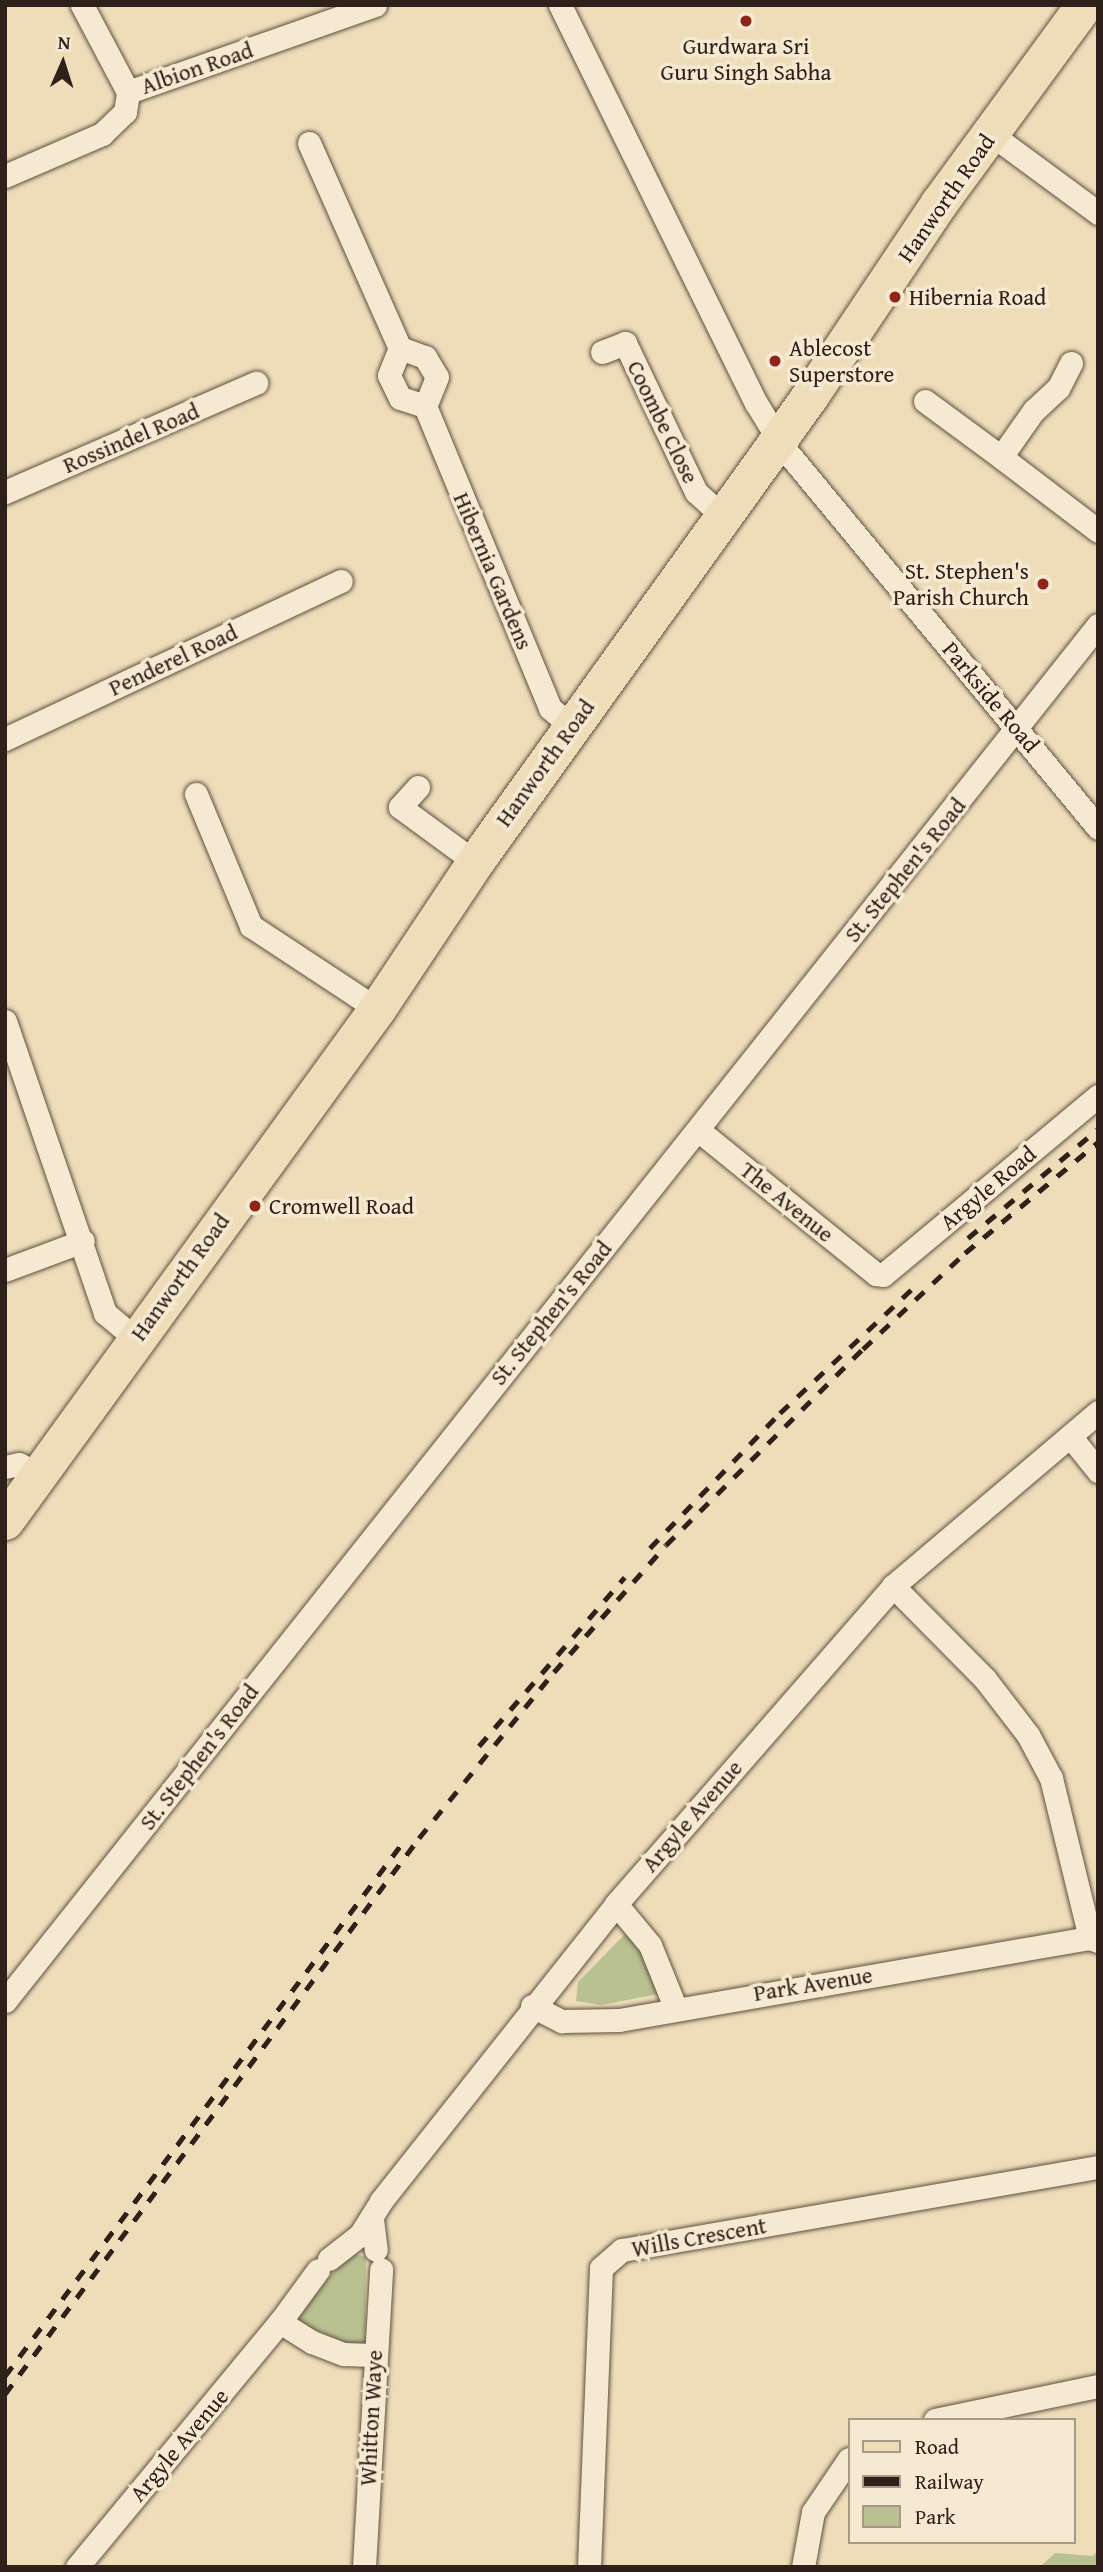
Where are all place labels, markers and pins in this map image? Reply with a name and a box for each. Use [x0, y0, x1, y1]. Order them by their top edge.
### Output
marker: Gurdwara Sri Guru Singh Sabha [738, 13, 754, 29]
place label: Gurdwara Sri Guru Singh Sabha [661, 32, 831, 86]
place label: Hibernia Road [909, 283, 1046, 311]
marker: Hibernia Road [887, 289, 903, 305]
place label: Ablecost Superstore [789, 334, 894, 388]
marker: Ablecost Superstore [767, 353, 783, 369]
place label: St. Stephen's Parish Church [893, 557, 1029, 611]
marker: St. Stephen's Parish Church [1035, 576, 1051, 592]
place label: Cromwell Road [269, 1192, 414, 1220]
marker: Cromwell Road [247, 1198, 263, 1214]

